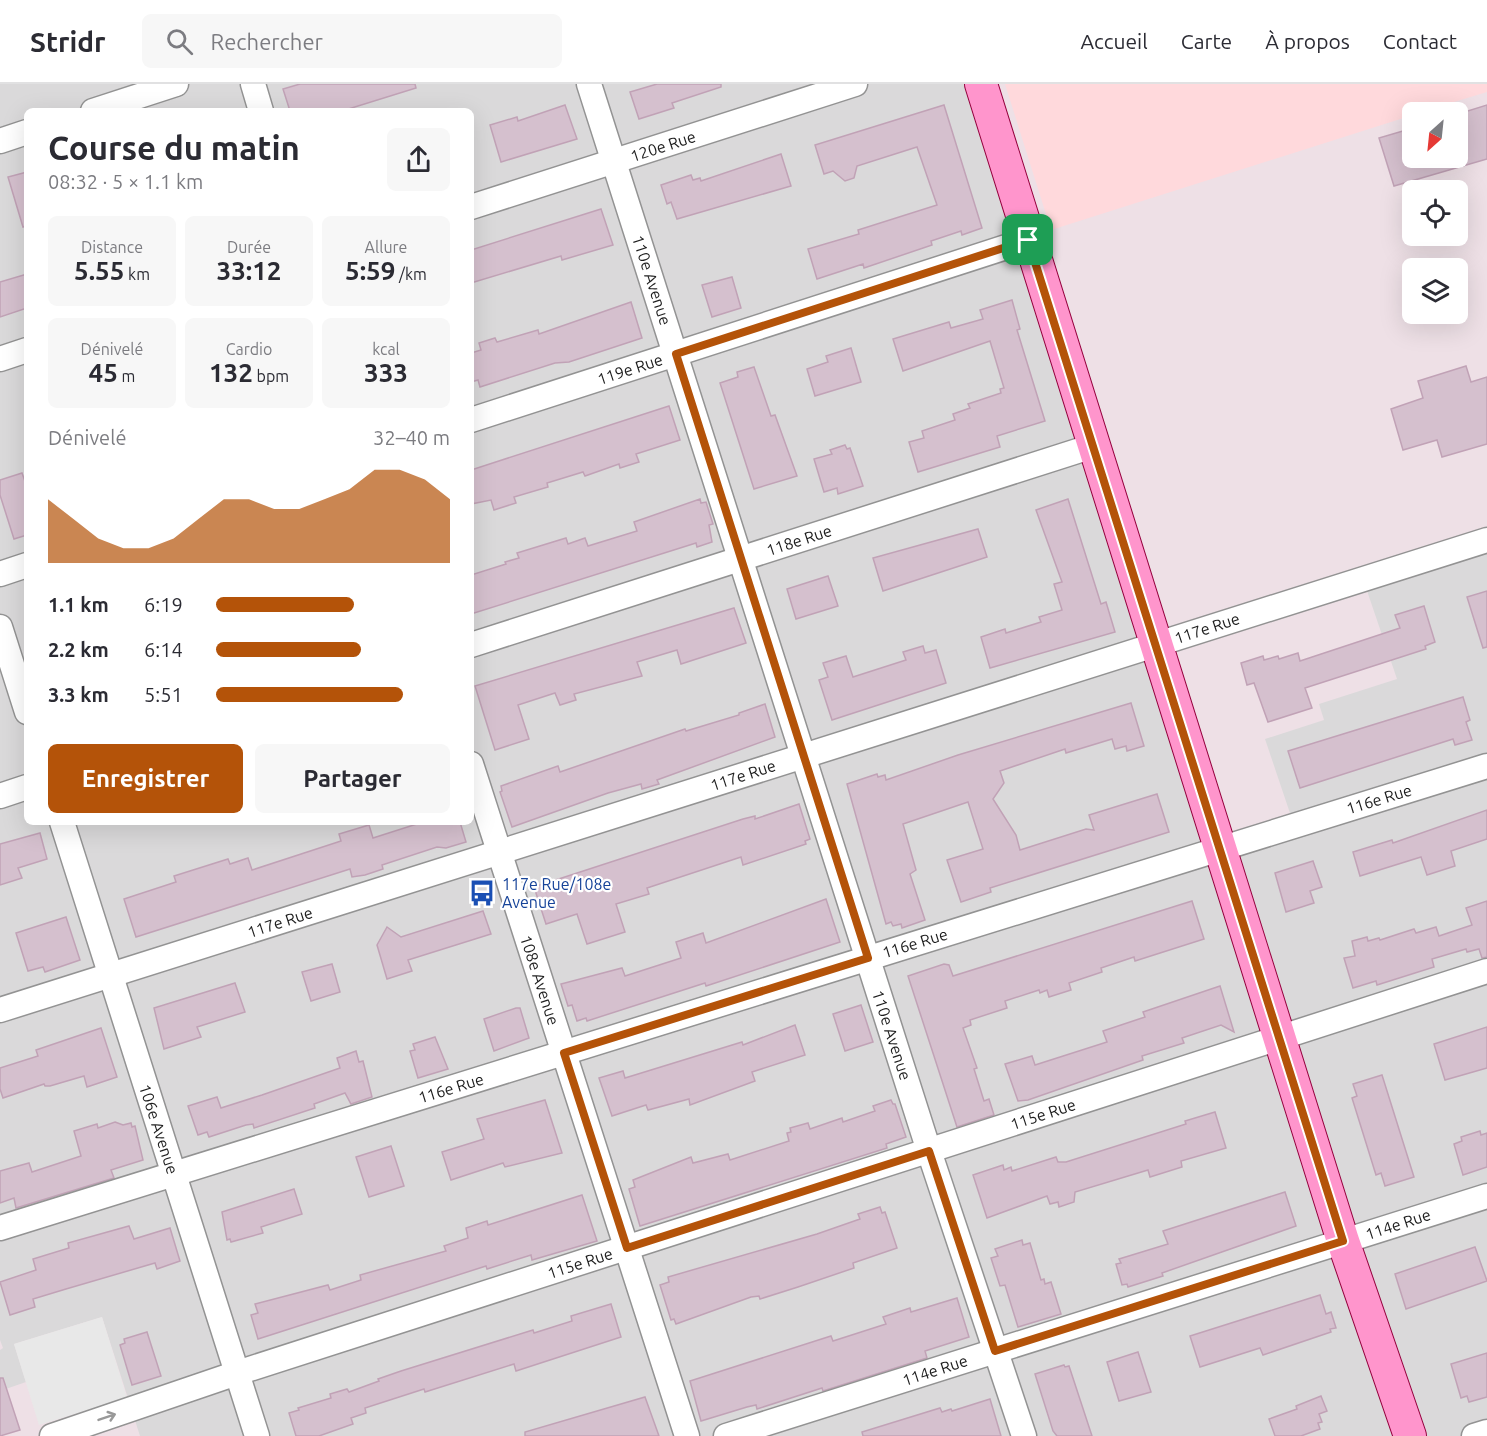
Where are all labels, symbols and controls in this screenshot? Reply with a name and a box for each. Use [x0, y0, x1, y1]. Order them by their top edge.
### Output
search box [142, 14, 562, 68]
icon: search [163, 25, 196, 58]
text: Stridr [30, 26, 106, 57]
text: Rechercher [211, 29, 323, 54]
text: Accueil [1080, 29, 1148, 53]
text: Carte [1181, 29, 1232, 53]
text: À propos [1265, 29, 1350, 53]
text: Contact [1383, 29, 1457, 53]
north arrow [1402, 102, 1468, 168]
map controls [1402, 102, 1468, 324]
street label: 120e Rue [628, 127, 698, 165]
button: share [387, 128, 450, 191]
text: Course du matin [48, 129, 300, 166]
text: 08:32 · 5 × 1.1 km [48, 170, 203, 193]
button: locate [1402, 180, 1468, 246]
pin [1002, 214, 1053, 265]
icon: arrive [1011, 223, 1044, 256]
street label: 110e Avenue [629, 233, 675, 327]
text: Distance [81, 238, 143, 256]
text: Durée [227, 238, 271, 256]
text: Allure [365, 238, 407, 256]
text: 5.55 [74, 256, 124, 285]
text: 33:12 [216, 256, 282, 285]
text: 5:59 [345, 256, 395, 285]
button: layers [1402, 258, 1468, 324]
text: km [124, 265, 150, 283]
text: /km [395, 265, 427, 283]
text: Dénivelé [81, 340, 143, 358]
text: Cardio [226, 340, 272, 358]
text: kcal [372, 340, 400, 358]
street label: 119e Rue [595, 350, 665, 388]
text: 45 [89, 358, 118, 387]
text: 132 [209, 358, 253, 387]
text: 333 [364, 358, 408, 387]
text: m [118, 367, 135, 385]
text: bpm [253, 367, 289, 385]
text: Dénivelé [48, 426, 126, 449]
text: 32–40 m [373, 426, 450, 449]
street label: 118e Rue [764, 521, 834, 559]
text: 1.1 km [48, 593, 109, 616]
text: 6:19 [144, 593, 183, 616]
street label: 117e Rue [1172, 609, 1242, 647]
text: 2.2 km [48, 638, 109, 661]
text: 6:14 [144, 638, 183, 661]
text: 3.3 km [48, 683, 109, 706]
text: 5:51 [144, 683, 183, 706]
button: Enregistrer [48, 744, 243, 813]
button: Partager [255, 744, 450, 813]
street label: 117e Rue [708, 756, 778, 794]
street label: 116e Rue [1344, 781, 1414, 817]
place label: 117e Rue/108e Avenue [502, 875, 611, 911]
bus stop icon: 117e Rue/108e Avenue [467, 878, 497, 908]
street label: 117e Rue [245, 903, 315, 941]
street label: 116e Rue [880, 925, 950, 961]
street label: 108e Avenue [517, 933, 563, 1027]
street label: 110e Avenue [869, 988, 915, 1082]
street label: 116e Rue [416, 1070, 486, 1106]
street label: 106e Avenue [136, 1082, 182, 1176]
street label: 115e Rue [1008, 1095, 1078, 1133]
street label: 114e Rue [1363, 1205, 1433, 1243]
street label: 115e Rue [545, 1244, 615, 1282]
street label: 114e Rue [900, 1351, 970, 1389]
one-way arrow [97, 1411, 116, 1422]

